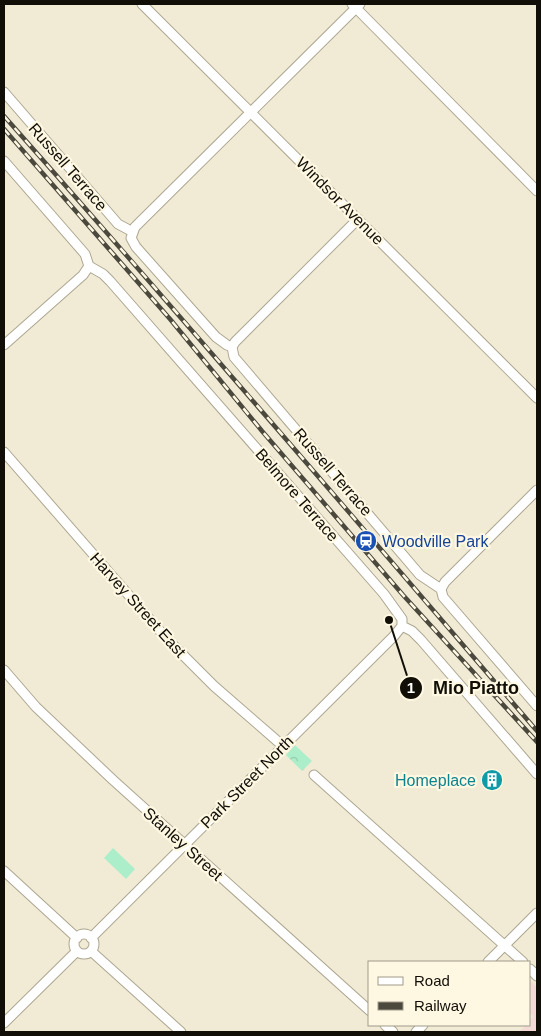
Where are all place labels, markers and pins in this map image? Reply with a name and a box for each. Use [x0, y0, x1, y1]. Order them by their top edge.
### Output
station icon: Woodville Park [354, 529, 378, 553]
place label: Woodville Park [382, 533, 489, 550]
callout: Mio Piatto [398, 672, 529, 705]
building icon: Homeplace [480, 768, 504, 792]
place label: Homeplace [395, 772, 476, 789]

